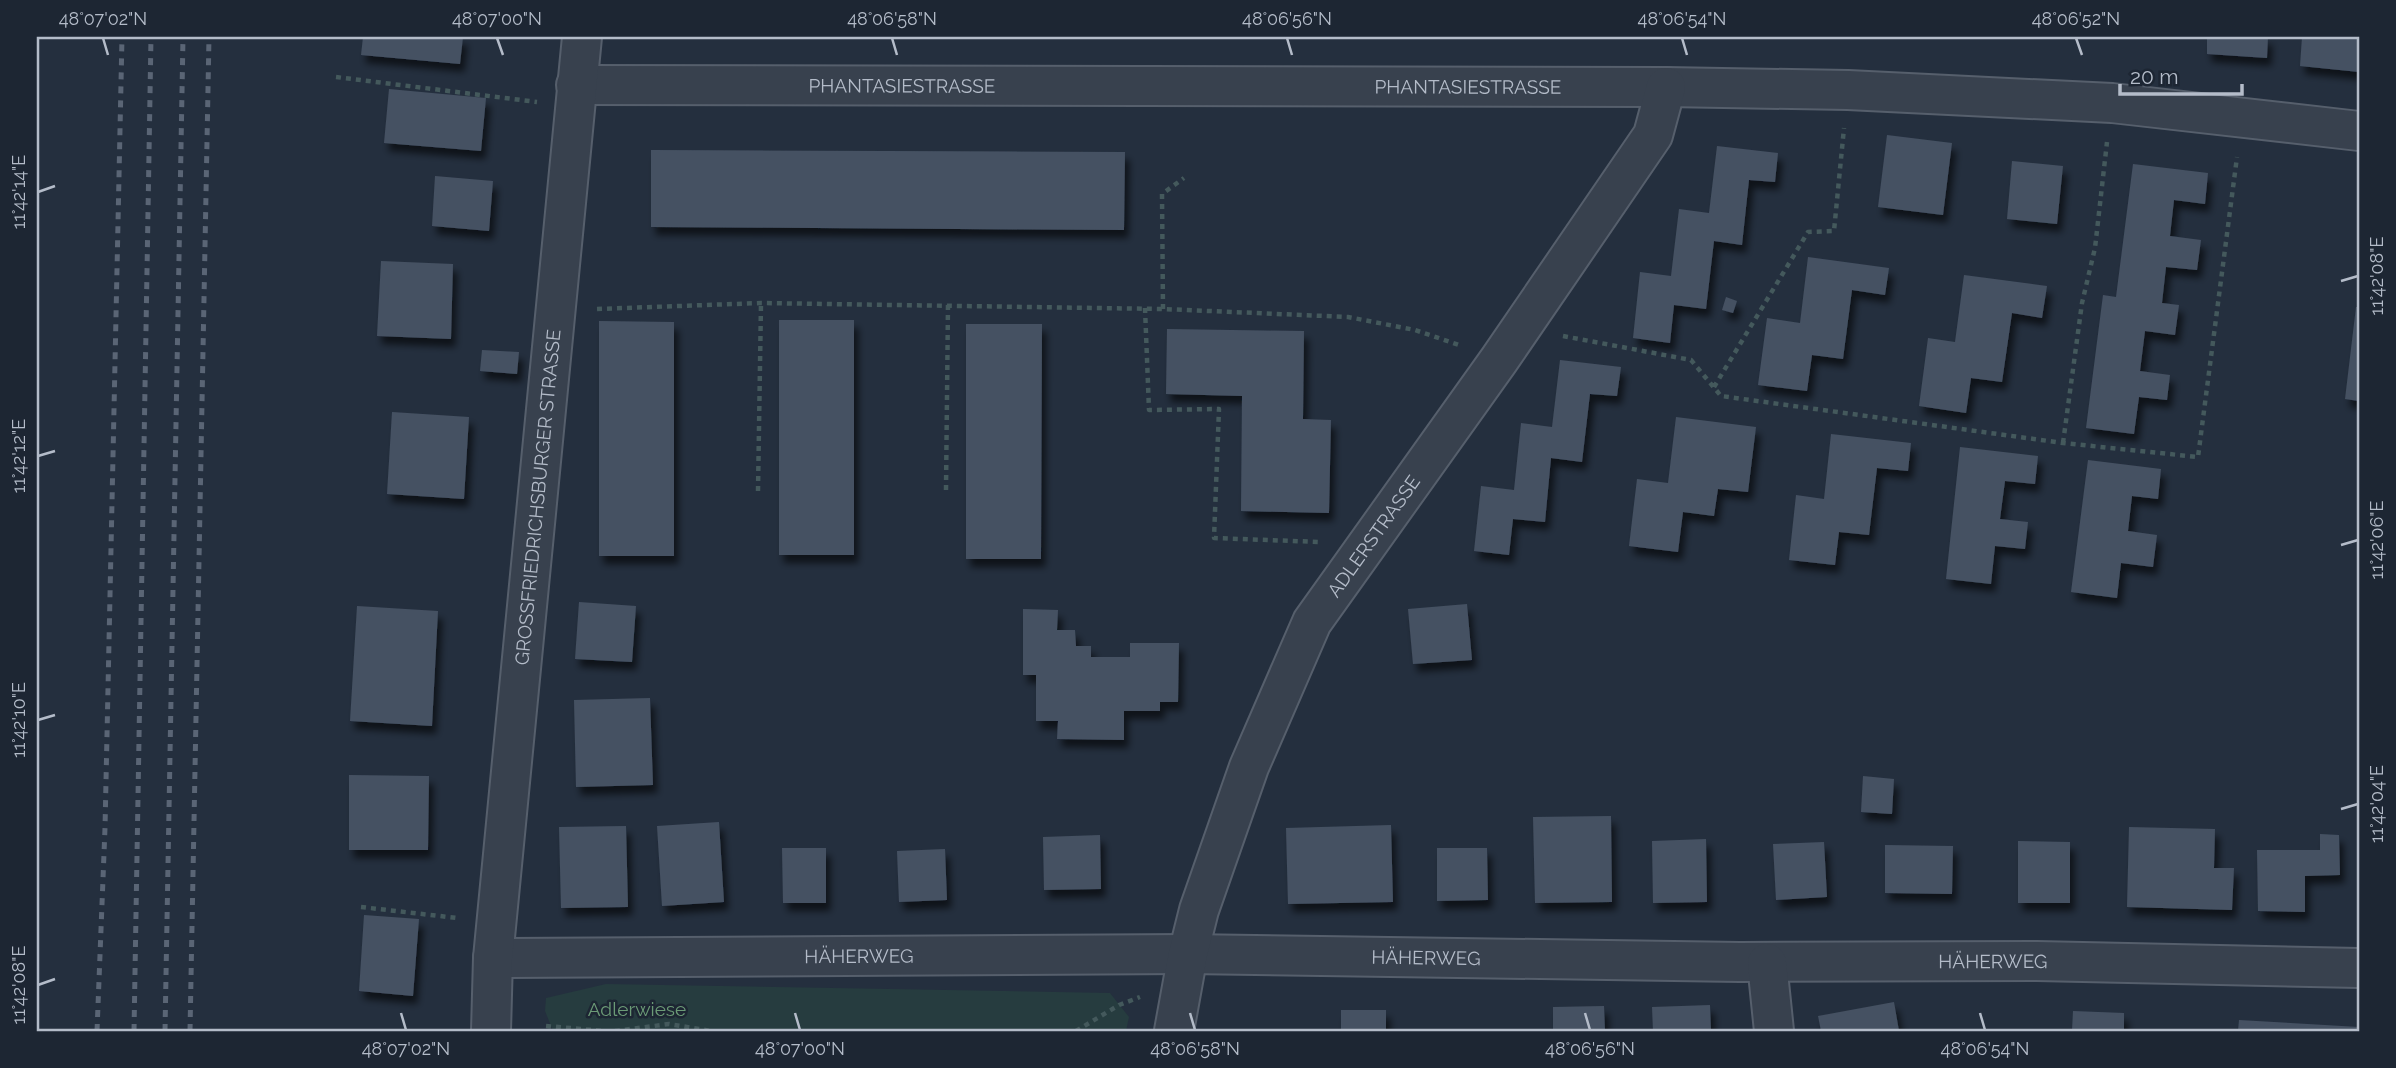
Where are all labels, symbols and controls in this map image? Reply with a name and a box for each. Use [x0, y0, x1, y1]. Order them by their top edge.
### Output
text: 48°07'02"N [59, 8, 147, 29]
text: 48°07'00"N [452, 8, 542, 29]
text: 48°06'58"N [847, 8, 937, 29]
text: 48°06'56"N [1242, 8, 1332, 29]
text: 48°06'54"N [1638, 8, 1726, 29]
text: 48°06'52"N [2032, 8, 2120, 29]
scale bar [2120, 52, 2242, 96]
text: 20 m [2130, 64, 2178, 89]
street label: PHANTASIESTRASSE [809, 74, 995, 97]
street label: PHANTASIESTRASSE [1375, 75, 1561, 98]
text: 11°42'14"E [8, 155, 29, 229]
text: 11°42'08"E [2366, 237, 2387, 315]
street label: GROSSFRIEDRICHSBURGER STRASSE [510, 328, 565, 666]
text: 11°42'12"E [8, 419, 29, 493]
street label: ADLERSTRASSE [1323, 471, 1424, 601]
text: 11°42'06"E [2366, 500, 2387, 580]
text: 11°42'10"E [8, 682, 29, 758]
text: 11°42'04"E [2366, 765, 2387, 843]
street label: HÄHERWEG [804, 945, 914, 967]
text: 11°42'08"E [8, 946, 29, 1024]
street label: HÄHERWEG [1371, 946, 1481, 969]
street label: HÄHERWEG [1938, 950, 2048, 972]
park label: Adlerwiese [588, 998, 686, 1020]
text: 48°07'02"N [362, 1038, 450, 1059]
text: 48°07'00"N [755, 1038, 845, 1059]
text: 48°06'58"N [1150, 1038, 1240, 1059]
text: 48°06'56"N [1545, 1038, 1635, 1059]
text: 48°06'54"N [1941, 1038, 2029, 1059]

